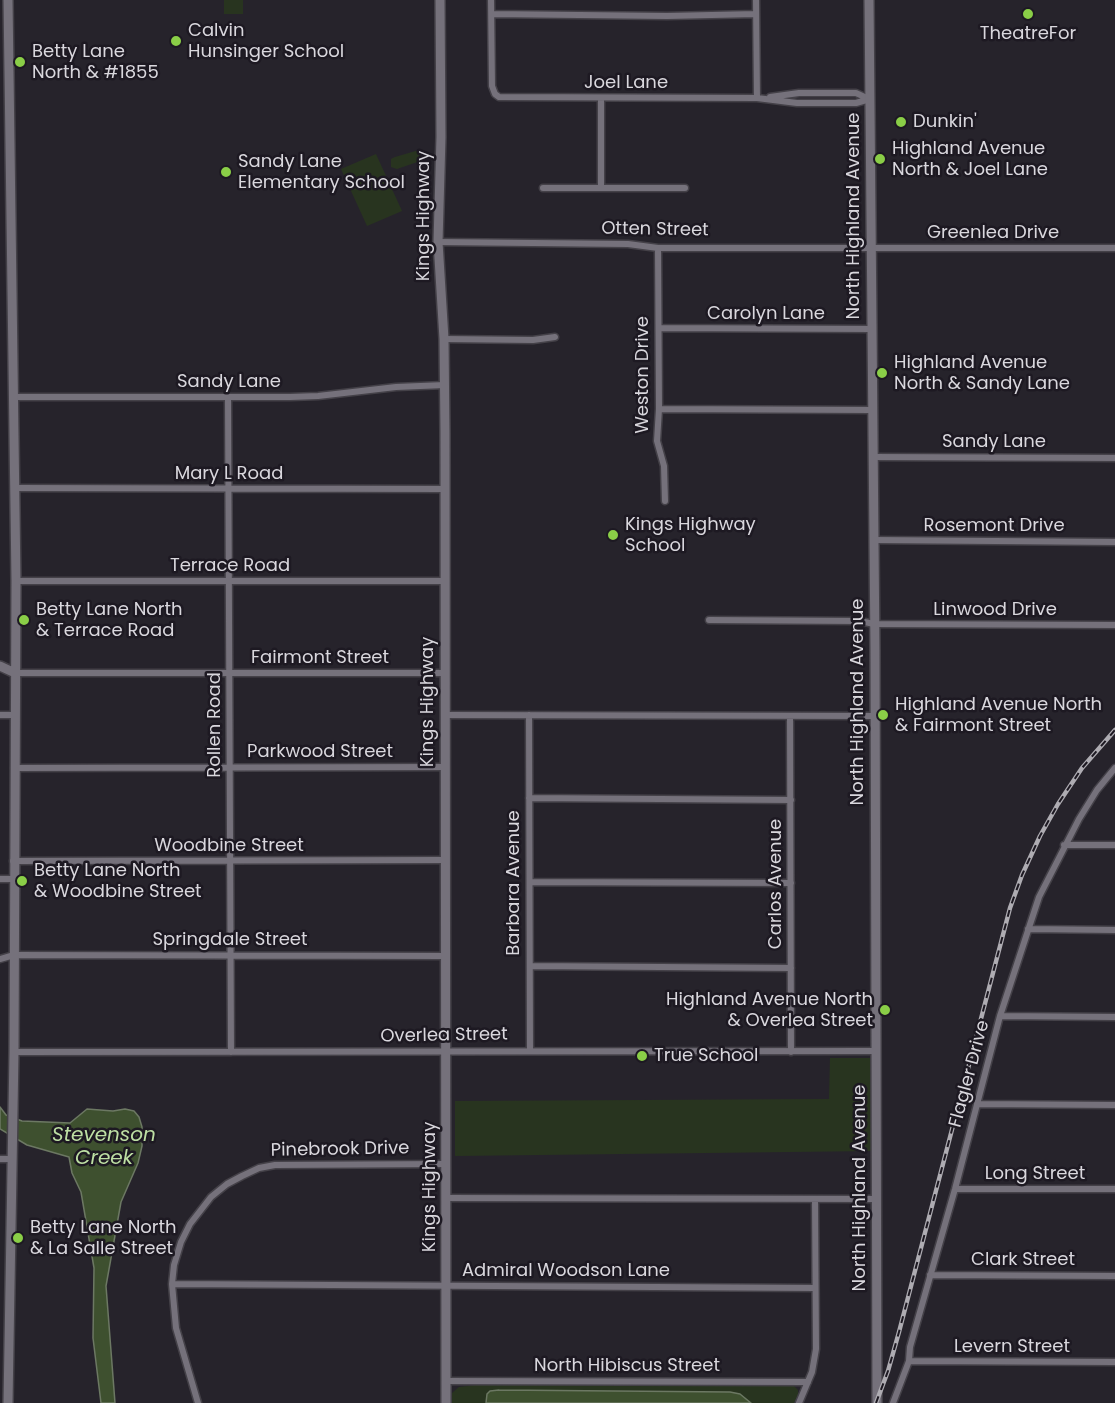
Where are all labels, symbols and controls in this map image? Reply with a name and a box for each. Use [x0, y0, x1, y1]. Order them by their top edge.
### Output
marker: TheatreFor [1021, 7, 1035, 21]
place label: Calvin Hunsinger School [188, 20, 344, 63]
place label: TheatreFor [980, 23, 1076, 45]
marker: Calvin Hunsinger School [169, 34, 183, 48]
place label: Betty Lane North & #1855 [32, 41, 159, 84]
marker: Betty Lane North & #1855 [13, 55, 27, 69]
street label: Joel Lane [584, 72, 668, 94]
place label: Dunkin' [913, 111, 977, 133]
street label: North Highland Avenue [843, 112, 865, 320]
marker: Dunkin' [894, 115, 908, 129]
place label: Highland Avenue North & Joel Lane [892, 138, 1048, 180]
place label: Sandy Lane Elementary School [238, 151, 405, 194]
street label: Kings Highway [413, 151, 435, 281]
marker: Highland Avenue North & Joel Lane [873, 152, 887, 166]
marker: Sandy Lane Elementary School [219, 165, 233, 179]
street label: Otten Street [601, 218, 709, 242]
street label: Greenlea Drive [927, 222, 1059, 244]
street label: Carolyn Lane [707, 303, 825, 325]
street label: Weston Drive [632, 316, 654, 434]
place label: Highland Avenue North & Sandy Lane [894, 352, 1070, 394]
marker: Highland Avenue North & Sandy Lane [875, 366, 889, 380]
street label: Sandy Lane [177, 371, 281, 393]
street label: Sandy Lane [942, 431, 1046, 453]
street label: Mary L Road [175, 463, 283, 485]
place label: Kings Highway School [625, 514, 756, 556]
street label: Rosemont Drive [923, 515, 1065, 537]
marker: Kings Highway School [606, 528, 620, 542]
street label: Terrace Road [170, 555, 290, 577]
street label: North Highland Avenue [847, 598, 869, 806]
place label: Betty Lane North & Terrace Road [36, 599, 183, 642]
street label: Linwood Drive [933, 599, 1057, 621]
marker: Betty Lane North & Terrace Road [17, 613, 31, 627]
street label: Kings Highway [417, 637, 439, 767]
street label: Fairmont Street [251, 647, 389, 669]
street label: Rollen Road [204, 672, 226, 778]
place label: Highland Avenue North & Fairmont Street [895, 694, 1102, 736]
marker: Highland Avenue North & Fairmont Street [876, 708, 890, 722]
street label: Parkwood Street [247, 741, 393, 763]
street label: Barbara Avenue [503, 810, 525, 956]
street label: Carlos Avenue [765, 819, 787, 949]
street label: Woodbine Street [154, 835, 304, 857]
place label: Betty Lane North & Woodbine Street [34, 860, 202, 902]
marker: Betty Lane North & Woodbine Street [15, 874, 29, 888]
street label: Springdale Street [153, 929, 307, 951]
place label: Highland Avenue North & Overlea Street [666, 989, 873, 1032]
marker: Highland Avenue North & Overlea Street [878, 1003, 892, 1017]
street label: Flagler Drive [945, 1018, 995, 1130]
street label: Overlea Street [380, 1024, 508, 1048]
place label: True School [654, 1045, 758, 1067]
marker: True School [635, 1049, 649, 1063]
street label: North Highland Avenue [849, 1084, 871, 1292]
street label: Kings Highway [419, 1122, 441, 1252]
water label: Stevenson Creek [52, 1124, 156, 1171]
street label: Pinebrook Drive [270, 1138, 410, 1162]
street label: Long Street [985, 1163, 1085, 1185]
place label: Betty Lane North & La Salle Street [30, 1217, 177, 1260]
marker: Betty Lane North & La Salle Street [11, 1231, 25, 1245]
street label: Clark Street [971, 1249, 1075, 1271]
street label: Admiral Woodson Lane [462, 1260, 670, 1282]
street label: Levern Street [954, 1336, 1070, 1358]
street label: North Hibiscus Street [534, 1355, 720, 1377]

